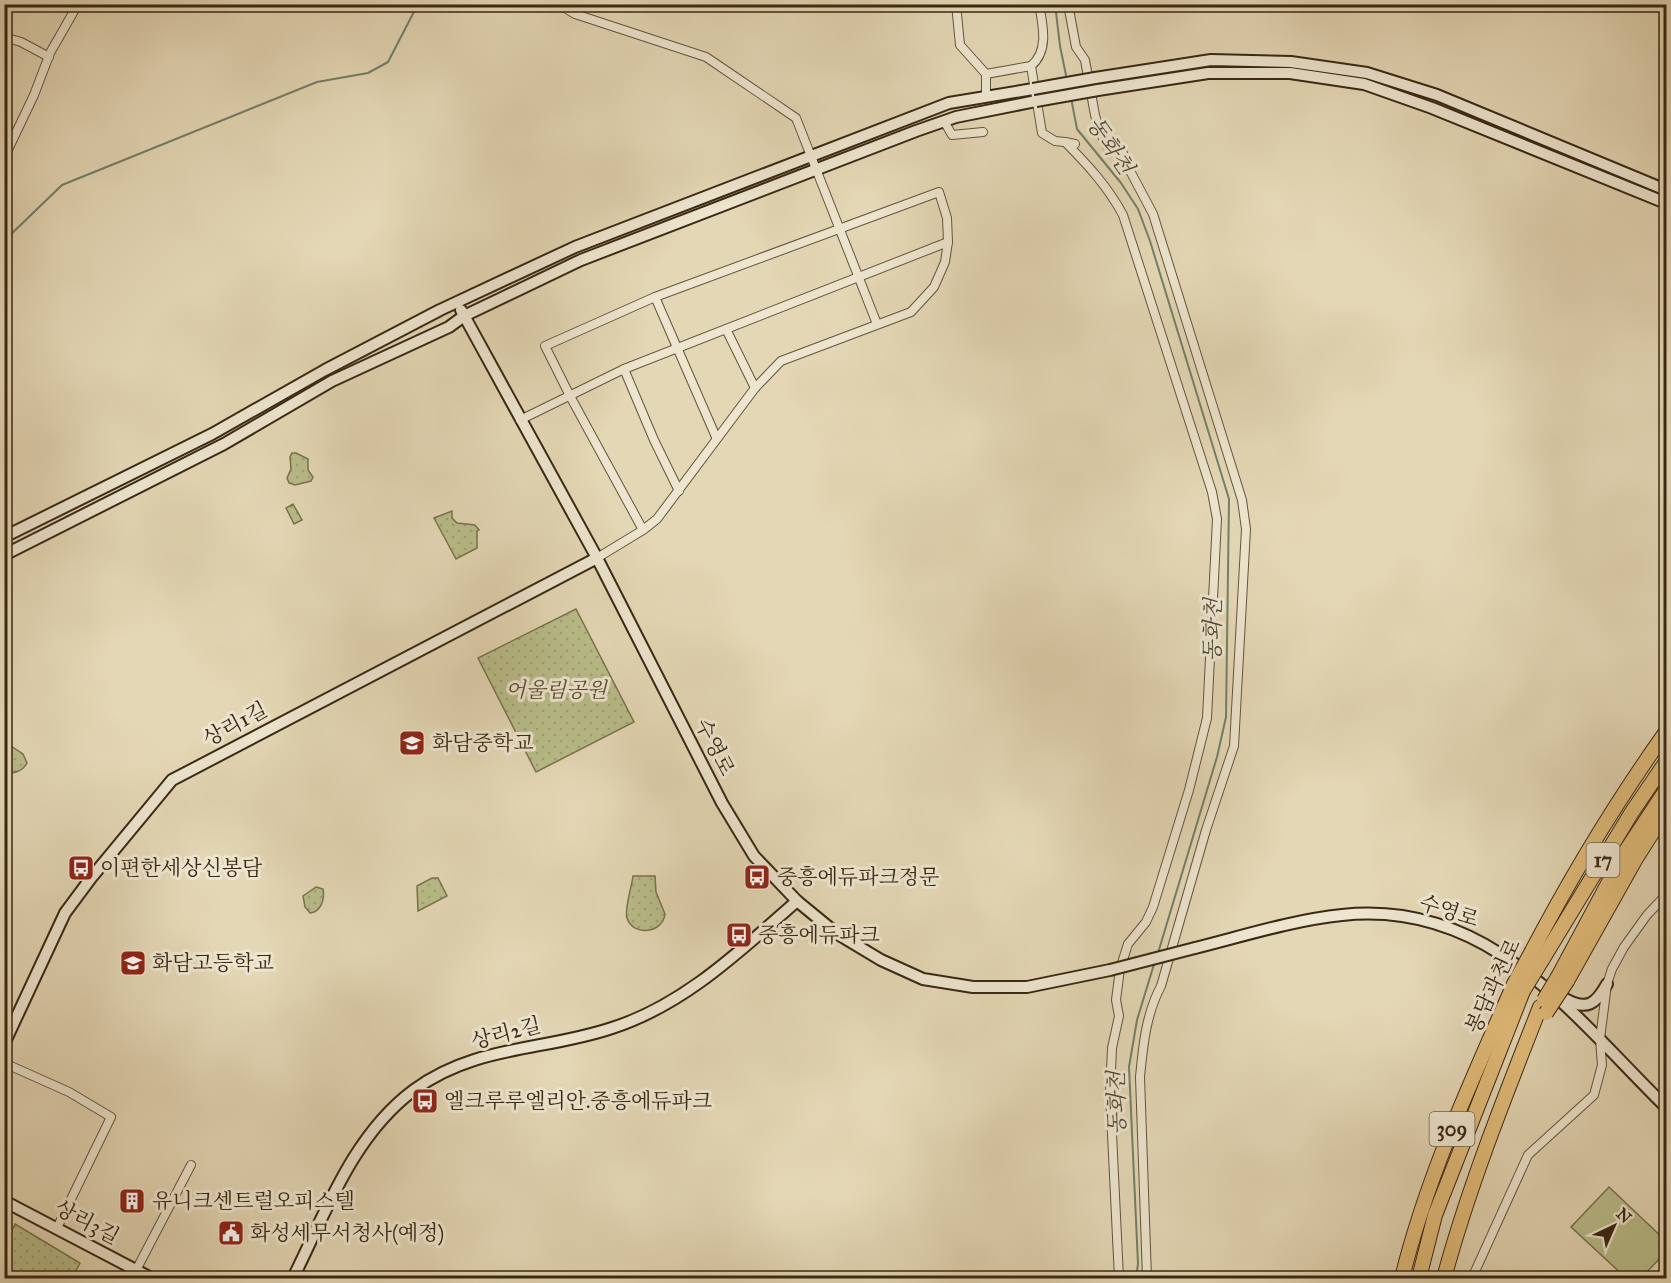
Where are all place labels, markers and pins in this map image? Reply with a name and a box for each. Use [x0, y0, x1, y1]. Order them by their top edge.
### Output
school or university icon: 화담중학교 [397, 728, 427, 758]
place label: 화담중학교 [432, 730, 533, 756]
bus stop icon: 이편한세상신봉담 [66, 853, 96, 883]
place label: 이편한세상신봉담 [100, 855, 263, 881]
bus stop icon: 중흥에듀파크정문 [742, 862, 772, 892]
place label: 중흥에듀파크정문 [777, 864, 939, 890]
bus stop icon: 중흥에듀파크 [724, 920, 754, 950]
place label: 중흥에듀파크 [758, 922, 880, 948]
school or university icon: 화담고등학교 [118, 948, 148, 978]
place label: 화담고등학교 [152, 950, 274, 976]
bus stop icon: 엘크루루엘리안.중흥에듀파크 [410, 1086, 440, 1116]
place label: 엘크루루엘리안.중흥에듀파크 [444, 1088, 712, 1114]
building icon: 유니크센트럴오피스텔 [117, 1186, 147, 1216]
place label: 유니크센트럴오피스텔 [152, 1188, 355, 1214]
public building icon: 화성세무서청사(예정) [216, 1218, 246, 1248]
place label: 화성세무서청사(예정) [250, 1220, 444, 1246]

